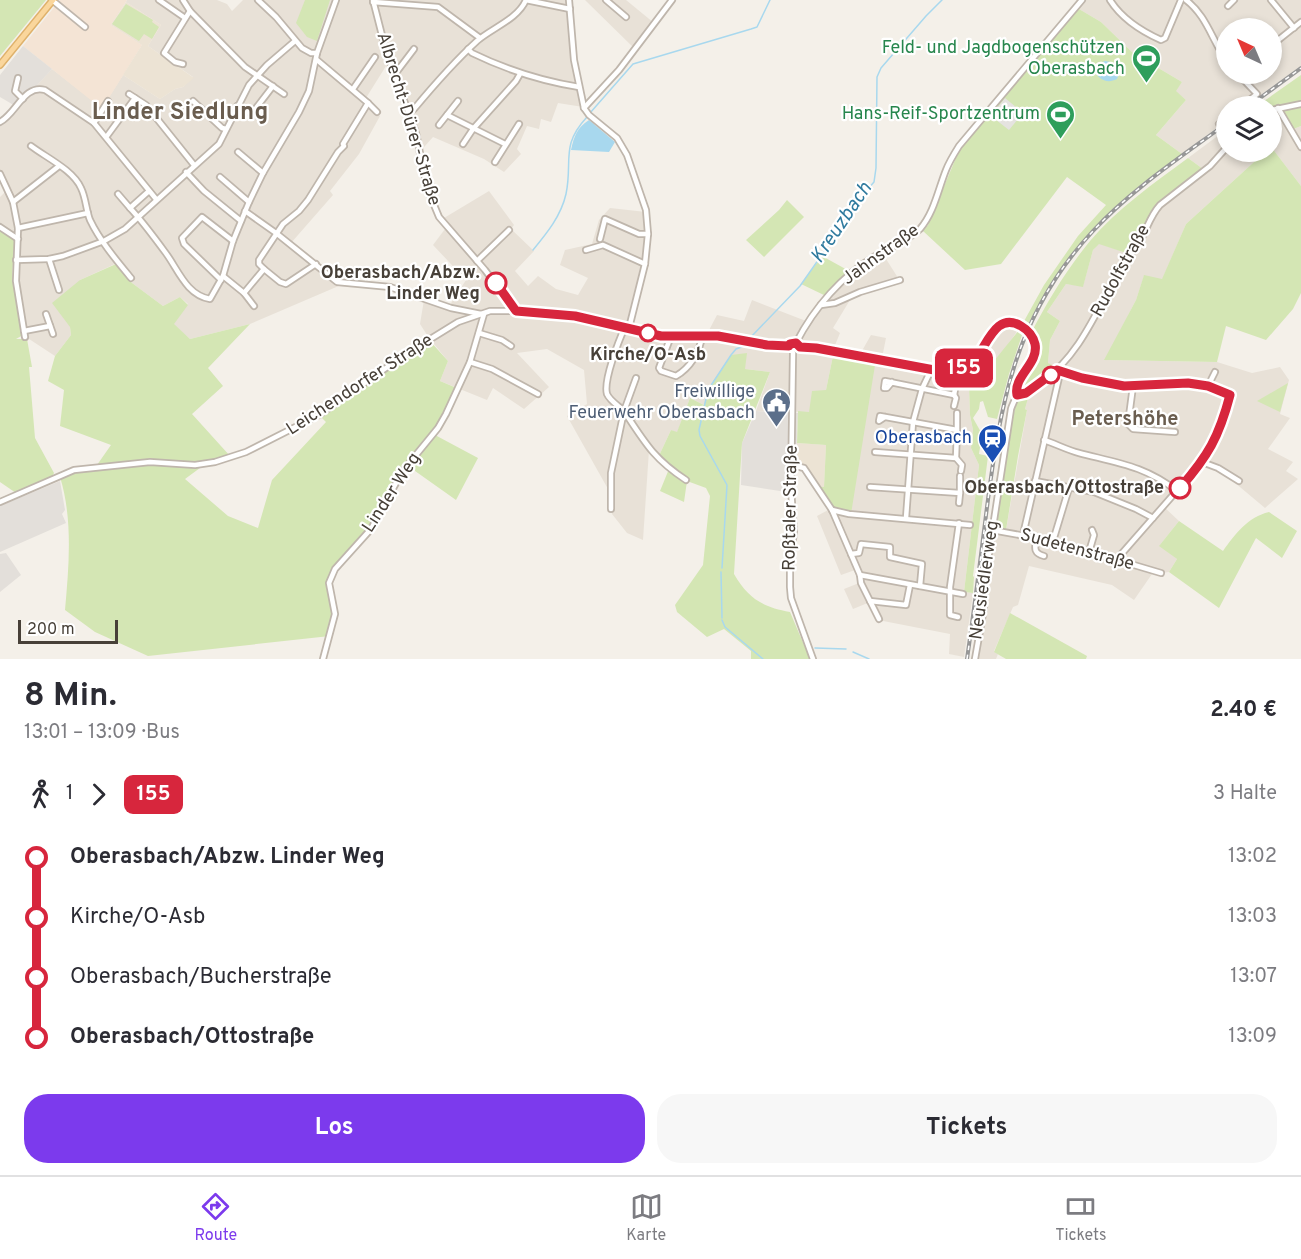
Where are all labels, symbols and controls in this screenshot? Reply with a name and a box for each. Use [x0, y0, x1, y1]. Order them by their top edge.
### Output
north arrow [1216, 18, 1282, 84]
map controls [1216, 18, 1282, 162]
street label: Albrecht-Dürer-Straße [371, 29, 445, 209]
place label: Feld- und Jagdbogenschützen Oberasbach [882, 37, 1125, 81]
sports icon: Feld- und Jagdbogenschützen Oberasbach [1130, 42, 1162, 84]
button: layers [1216, 96, 1282, 162]
district label: Linder Siedlung [92, 98, 268, 128]
sports icon: Hans-Reif-Sportzentrum [1045, 98, 1077, 140]
place label: Hans-Reif-Sportzentrum [842, 103, 1040, 126]
water label: Kreuzbach [805, 177, 879, 269]
street label: Jahnstraße [838, 219, 924, 291]
street label: Rudolfstraße [1086, 221, 1156, 321]
place label: Oberasbach/Abzw. Linder Weg [321, 262, 480, 306]
marker: Oberasbach/Abzw. Linder Weg [485, 272, 507, 294]
marker: Kirche/O-Asb [639, 324, 657, 342]
street label: Leichendorfer Straße [282, 329, 438, 441]
place label: Kirche/O-Asb [590, 344, 706, 367]
line badge: 155 [930, 348, 998, 388]
text: 155 [947, 355, 981, 382]
unlabelled marker [1042, 366, 1060, 384]
place label: Freiwillige Feuerwehr Oberasbach [569, 381, 755, 425]
public building icon: Freiwillige Feuerwehr Oberasbach [760, 386, 792, 428]
district label: Petershöhe [1072, 407, 1179, 433]
station icon: Oberasbach [977, 422, 1009, 464]
place label: Oberasbach [875, 427, 972, 450]
street label: Roßtaler Straße [778, 445, 804, 571]
street label: Linder Weg [358, 449, 426, 537]
place label: Oberasbach/Ottostraße [964, 477, 1164, 500]
marker: Oberasbach/Ottostraße [1169, 477, 1191, 499]
street label: Neusiedlerweg [965, 519, 1005, 641]
street label: Sudetenstraße [1017, 524, 1137, 576]
scale bar [18, 617, 118, 644]
text: 200 m [27, 620, 75, 640]
text: 8 Min. [24, 676, 117, 718]
text: 2.40 € [1210, 697, 1277, 724]
text: 13:01 – 13:09 · Bus [24, 720, 180, 746]
icon: walk [24, 778, 57, 811]
icon: forward [82, 778, 115, 811]
text: 1 [66, 781, 73, 807]
text: 155 [136, 781, 171, 808]
text: 3 Halte [1213, 781, 1277, 807]
text: Oberasbach/Abzw. Linder Weg [70, 844, 385, 871]
text: 13:02 [1228, 844, 1277, 870]
text: Kirche/O-Asb [70, 904, 205, 931]
text: 13:03 [1228, 904, 1277, 930]
text: Oberasbach/Bucherstraße [70, 964, 332, 991]
text: 13:07 [1230, 964, 1277, 990]
text: Oberasbach/Ottostraße [70, 1024, 314, 1051]
text: 13:09 [1228, 1024, 1277, 1050]
button: Los [24, 1094, 645, 1163]
button: Tickets [657, 1094, 1277, 1163]
tab: Route [195, 1190, 237, 1246]
tab: Karte [626, 1190, 666, 1246]
tab: Tickets [1055, 1190, 1106, 1246]

